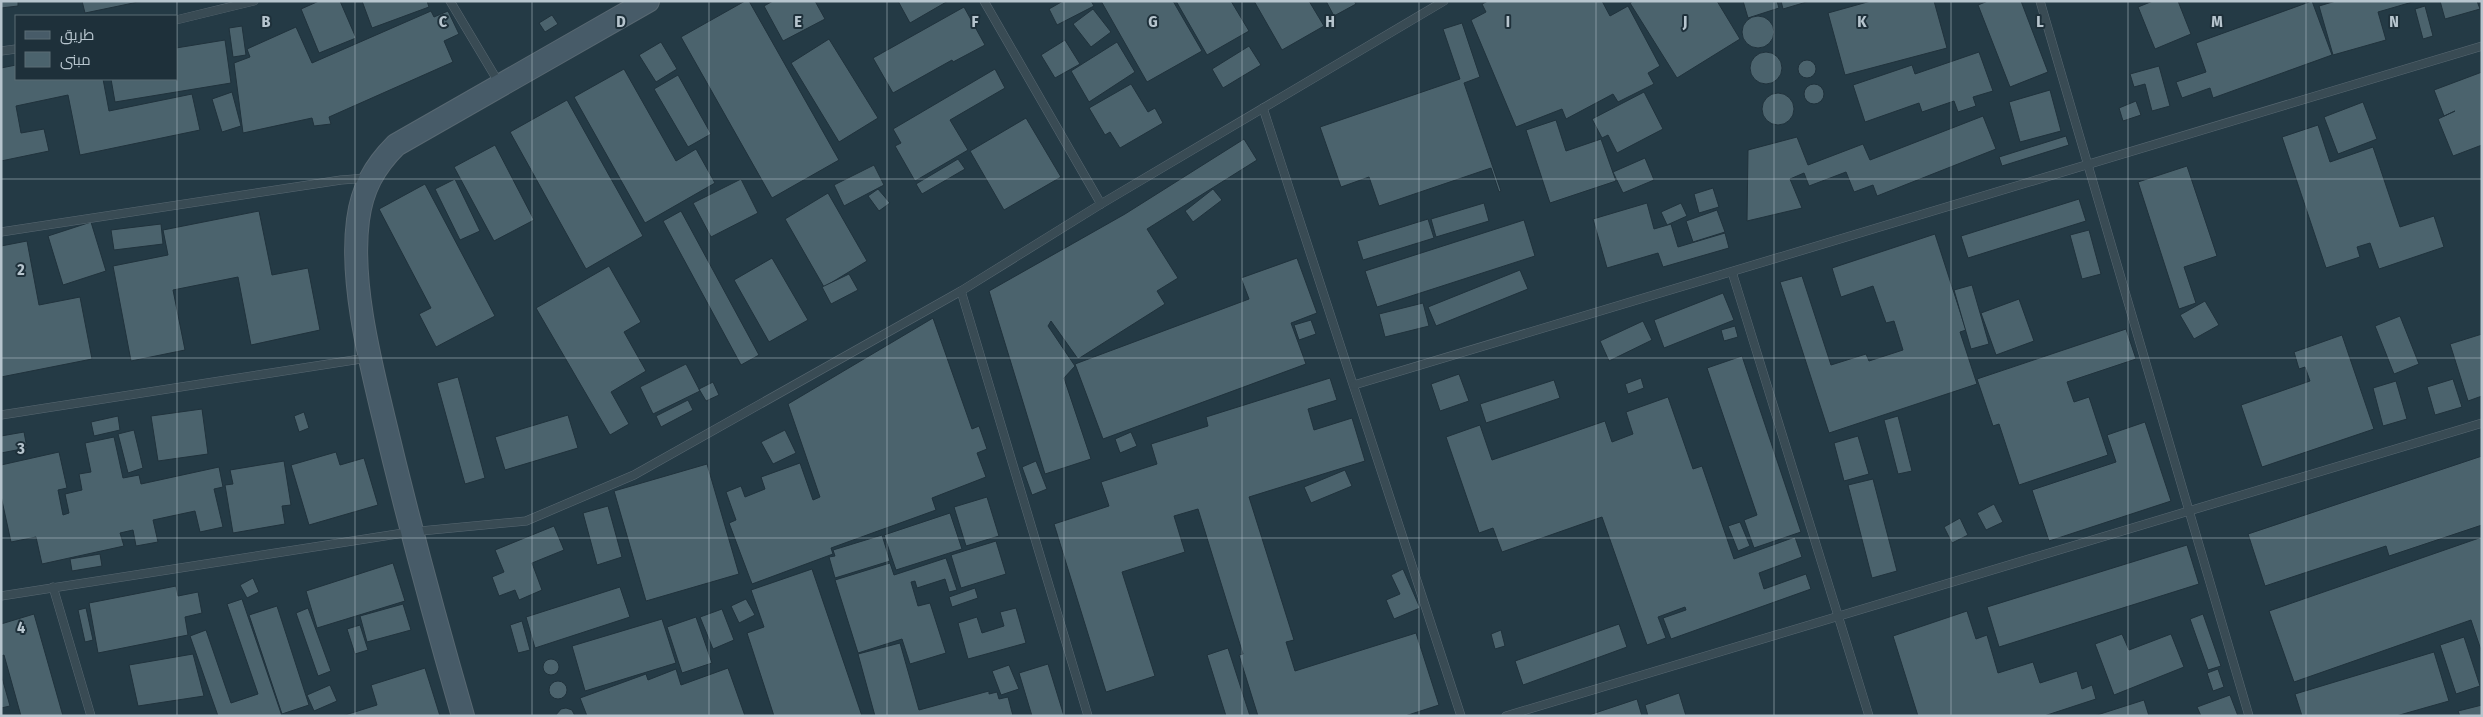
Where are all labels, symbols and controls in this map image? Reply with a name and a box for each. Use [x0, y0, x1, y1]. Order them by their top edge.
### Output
text: B [262, 12, 271, 31]
text: C [439, 12, 448, 31]
text: D [616, 12, 626, 31]
text: E [794, 12, 802, 31]
text: F [971, 12, 979, 31]
text: G [1148, 12, 1158, 31]
text: H [1325, 12, 1335, 31]
text: I [1506, 12, 1510, 31]
text: J [1682, 12, 1687, 31]
text: K [1857, 12, 1867, 31]
text: L [2036, 12, 2044, 31]
text: M [2211, 12, 2223, 31]
text: N [2389, 12, 2399, 31]
legend [15, 15, 178, 80]
text: طريق [60, 26, 94, 45]
text: مبنى [60, 51, 91, 70]
text: 2 [16, 260, 25, 279]
text: 3 [16, 439, 25, 458]
text: 4 [17, 618, 25, 637]

